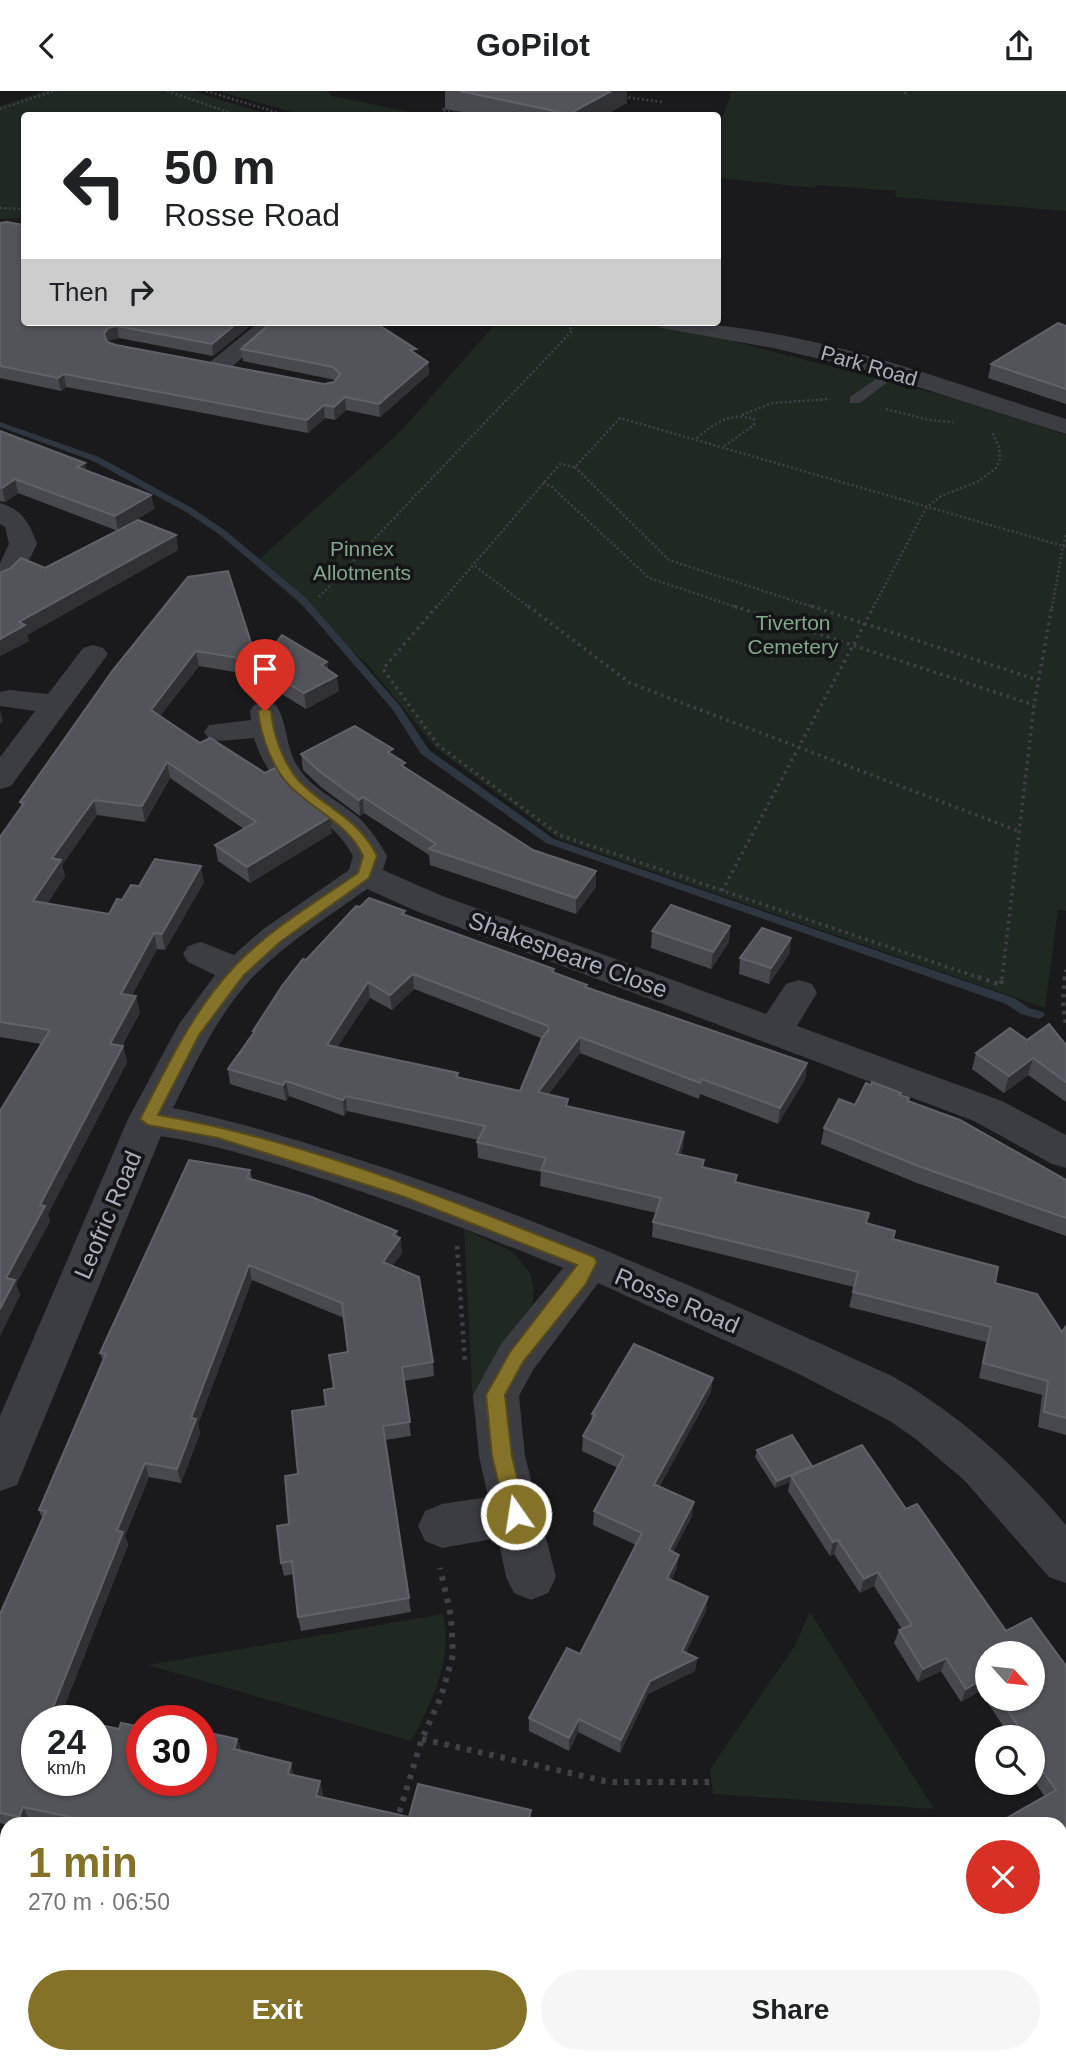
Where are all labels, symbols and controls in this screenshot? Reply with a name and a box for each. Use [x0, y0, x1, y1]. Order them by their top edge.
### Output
icon: back [28, 27, 66, 65]
text: GoPilot [476, 27, 590, 63]
icon: share [1000, 27, 1038, 65]
icon: left [49, 140, 140, 231]
text: 50 m [164, 140, 276, 194]
text: Rosse Road [164, 197, 340, 233]
icon: right [122, 273, 160, 311]
text: Then [49, 277, 108, 307]
street label: Park Road [818, 341, 920, 390]
park label: Pinnex Allotments [313, 537, 411, 584]
park label: Tiverton Cemetery [747, 611, 839, 658]
pin [235, 639, 295, 711]
icon: arrive [246, 650, 284, 688]
street label: Shakespeare Close [465, 906, 671, 1003]
street label: Leofric Road [69, 1147, 147, 1283]
street label: Rosse Road [611, 1262, 743, 1339]
position arrow [479, 1477, 553, 1551]
north arrow [975, 1641, 1045, 1711]
map controls [975, 1641, 1045, 1795]
speed limit sign: 30 [126, 1705, 217, 1796]
text: 24 [47, 1722, 86, 1761]
button: search [975, 1725, 1045, 1795]
text: km/h [47, 1758, 86, 1778]
text: 1 min [28, 1839, 138, 1886]
button: close [966, 1840, 1040, 1914]
text: 270 m · 06:50 [28, 1889, 170, 1915]
button: Exit [28, 1970, 527, 2050]
button: Share [541, 1970, 1040, 2050]

